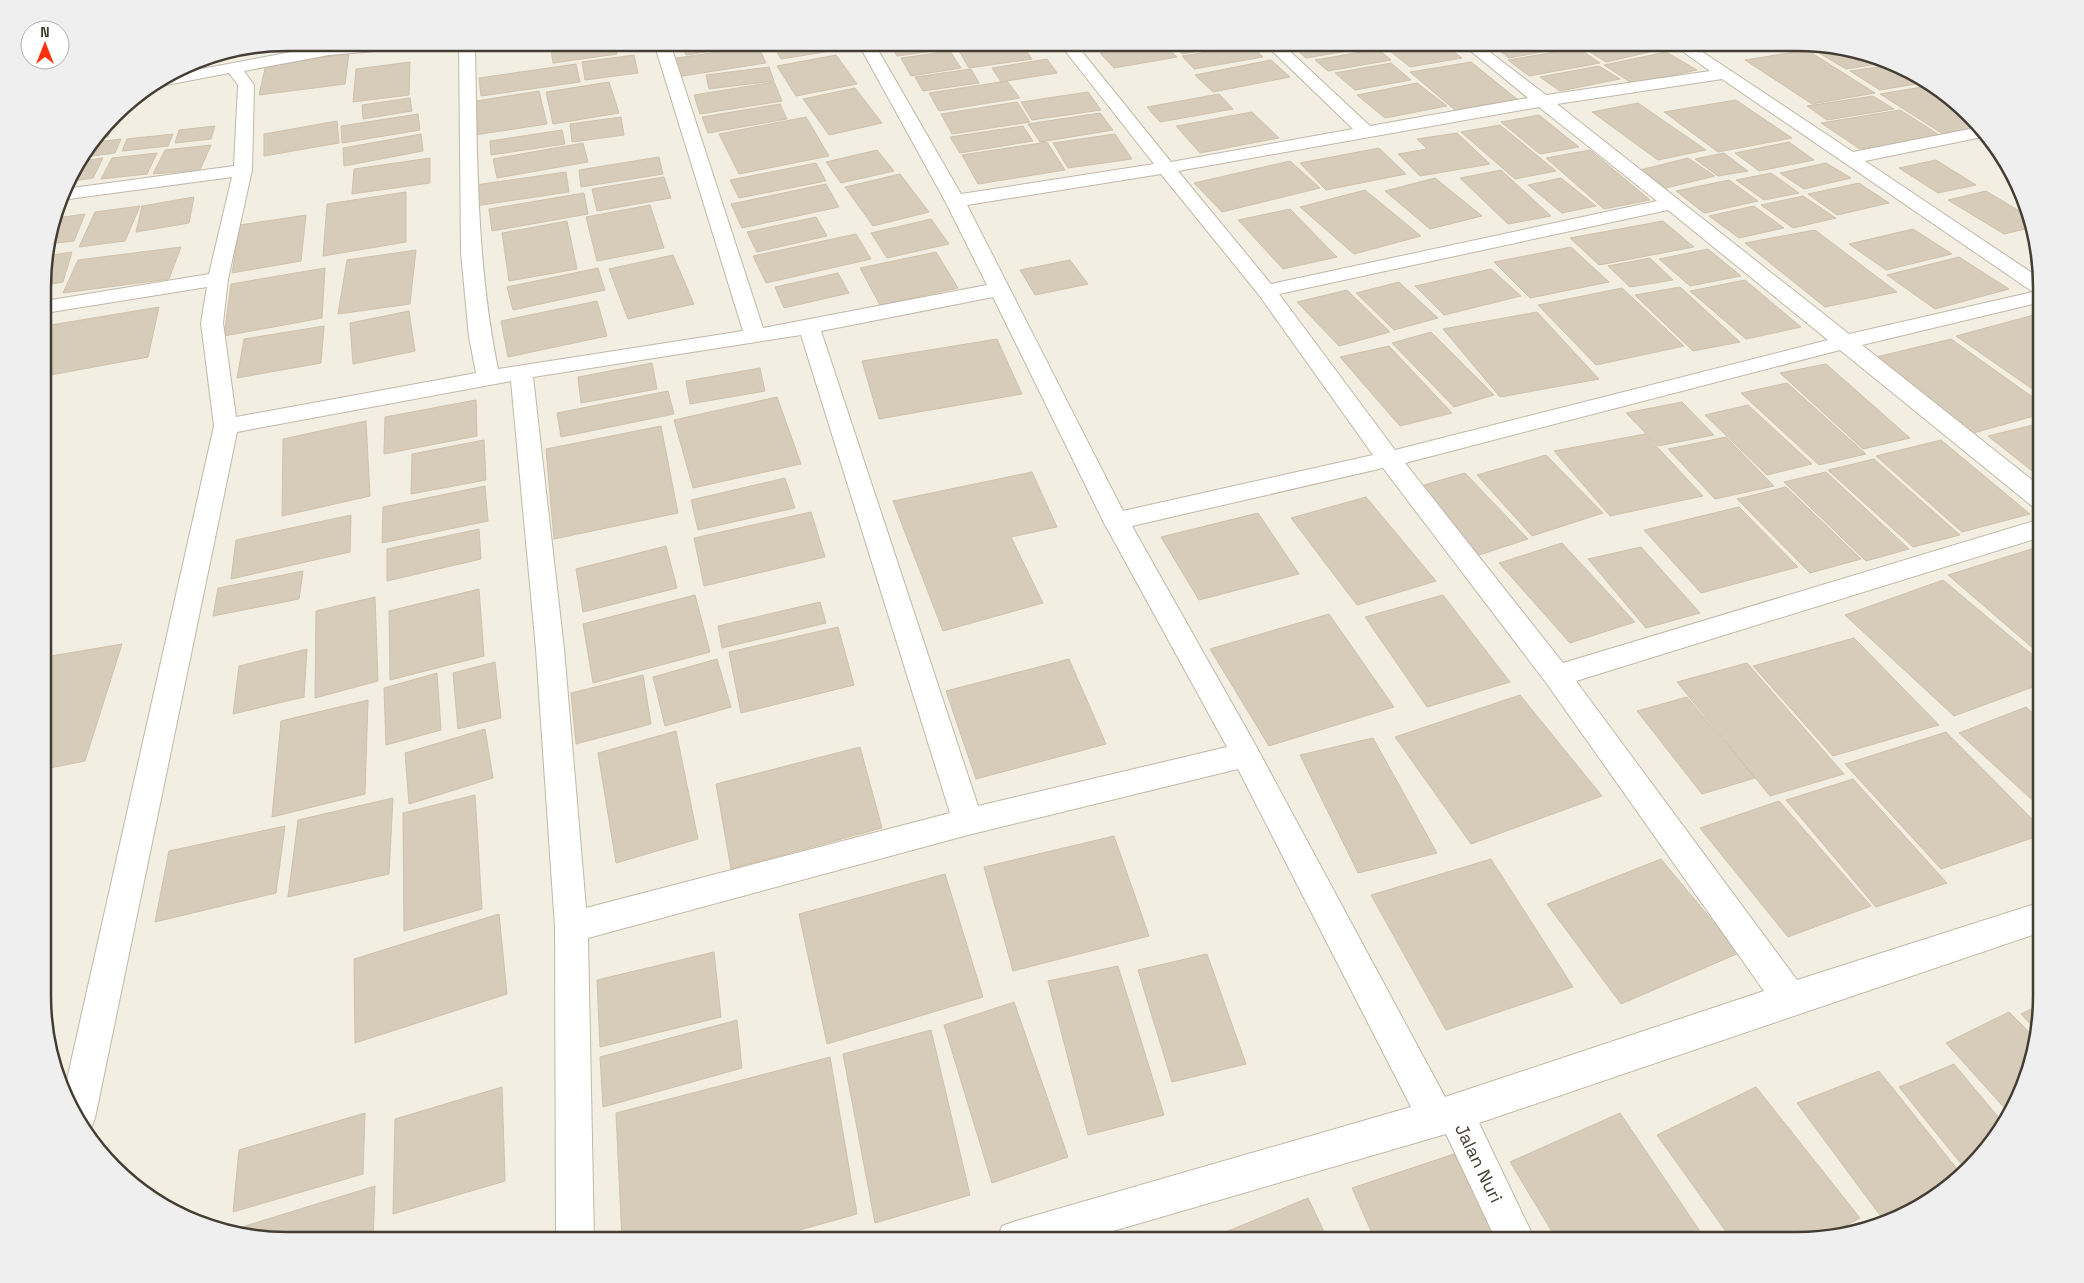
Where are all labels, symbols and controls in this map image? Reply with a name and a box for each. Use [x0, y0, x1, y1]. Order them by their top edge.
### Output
north arrow [20, 20, 70, 70]
text: N [40, 23, 50, 41]
street label: Jalan Nuri [1450, 1120, 1508, 1206]

